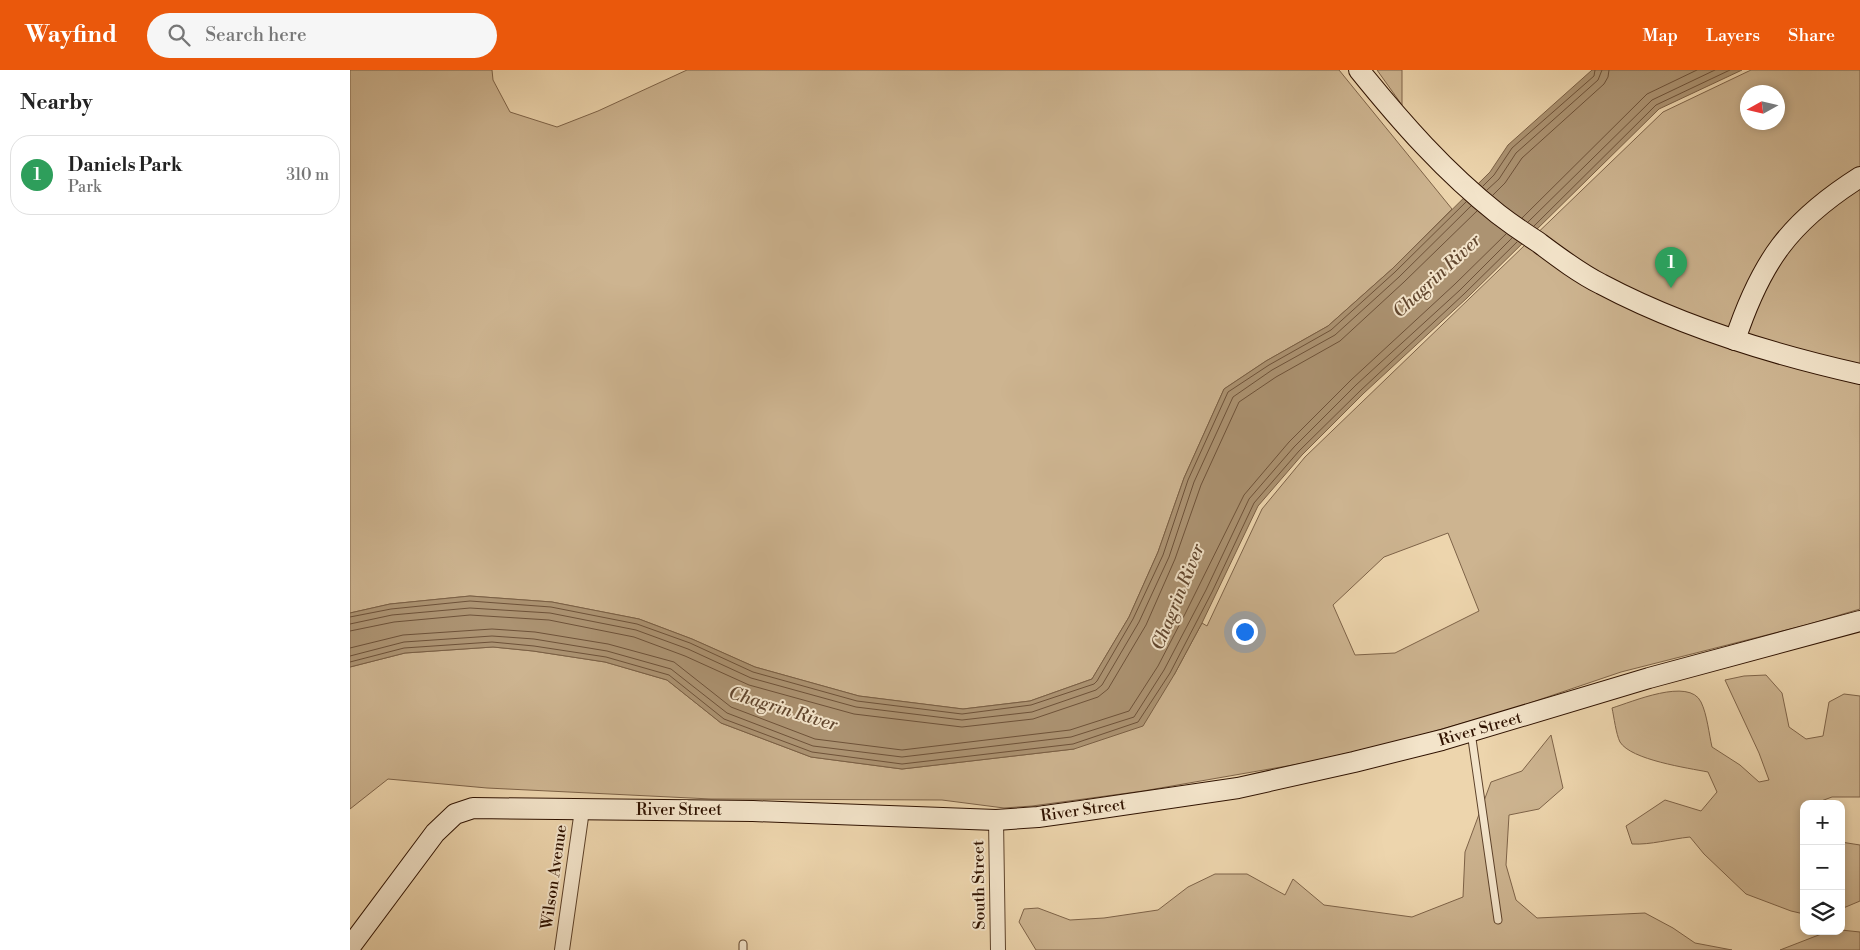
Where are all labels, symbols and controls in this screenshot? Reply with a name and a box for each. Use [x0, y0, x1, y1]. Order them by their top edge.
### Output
search box [147, 13, 497, 58]
text: Wayfind [25, 20, 117, 50]
icon: search [165, 21, 193, 49]
text: Search here [205, 23, 307, 47]
text: Map [1643, 24, 1678, 47]
text: Layers [1706, 24, 1760, 47]
text: Share [1788, 24, 1835, 47]
north arrow [1740, 85, 1785, 130]
text: Nearby [20, 90, 93, 116]
text: Daniels Park [68, 153, 183, 177]
text: 1 [33, 165, 41, 185]
text: 310 m [286, 165, 329, 185]
text: Park [68, 177, 101, 197]
water label: Chagrin River [1388, 229, 1486, 323]
pin: 1 [1655, 247, 1687, 288]
water label: Chagrin River [1146, 540, 1210, 654]
your location [1232, 619, 1258, 645]
water label: Chagrin River [726, 682, 841, 737]
street label: River Street [1436, 707, 1524, 750]
street label: River Street [1039, 794, 1127, 826]
street label: River Street [636, 800, 722, 820]
map controls [1800, 800, 1845, 935]
button: + [1800, 800, 1845, 845]
street label: Wilson Avenue [537, 823, 571, 932]
street label: South Street [968, 840, 990, 930]
button: − [1800, 845, 1845, 890]
button: layers [1800, 890, 1845, 935]

